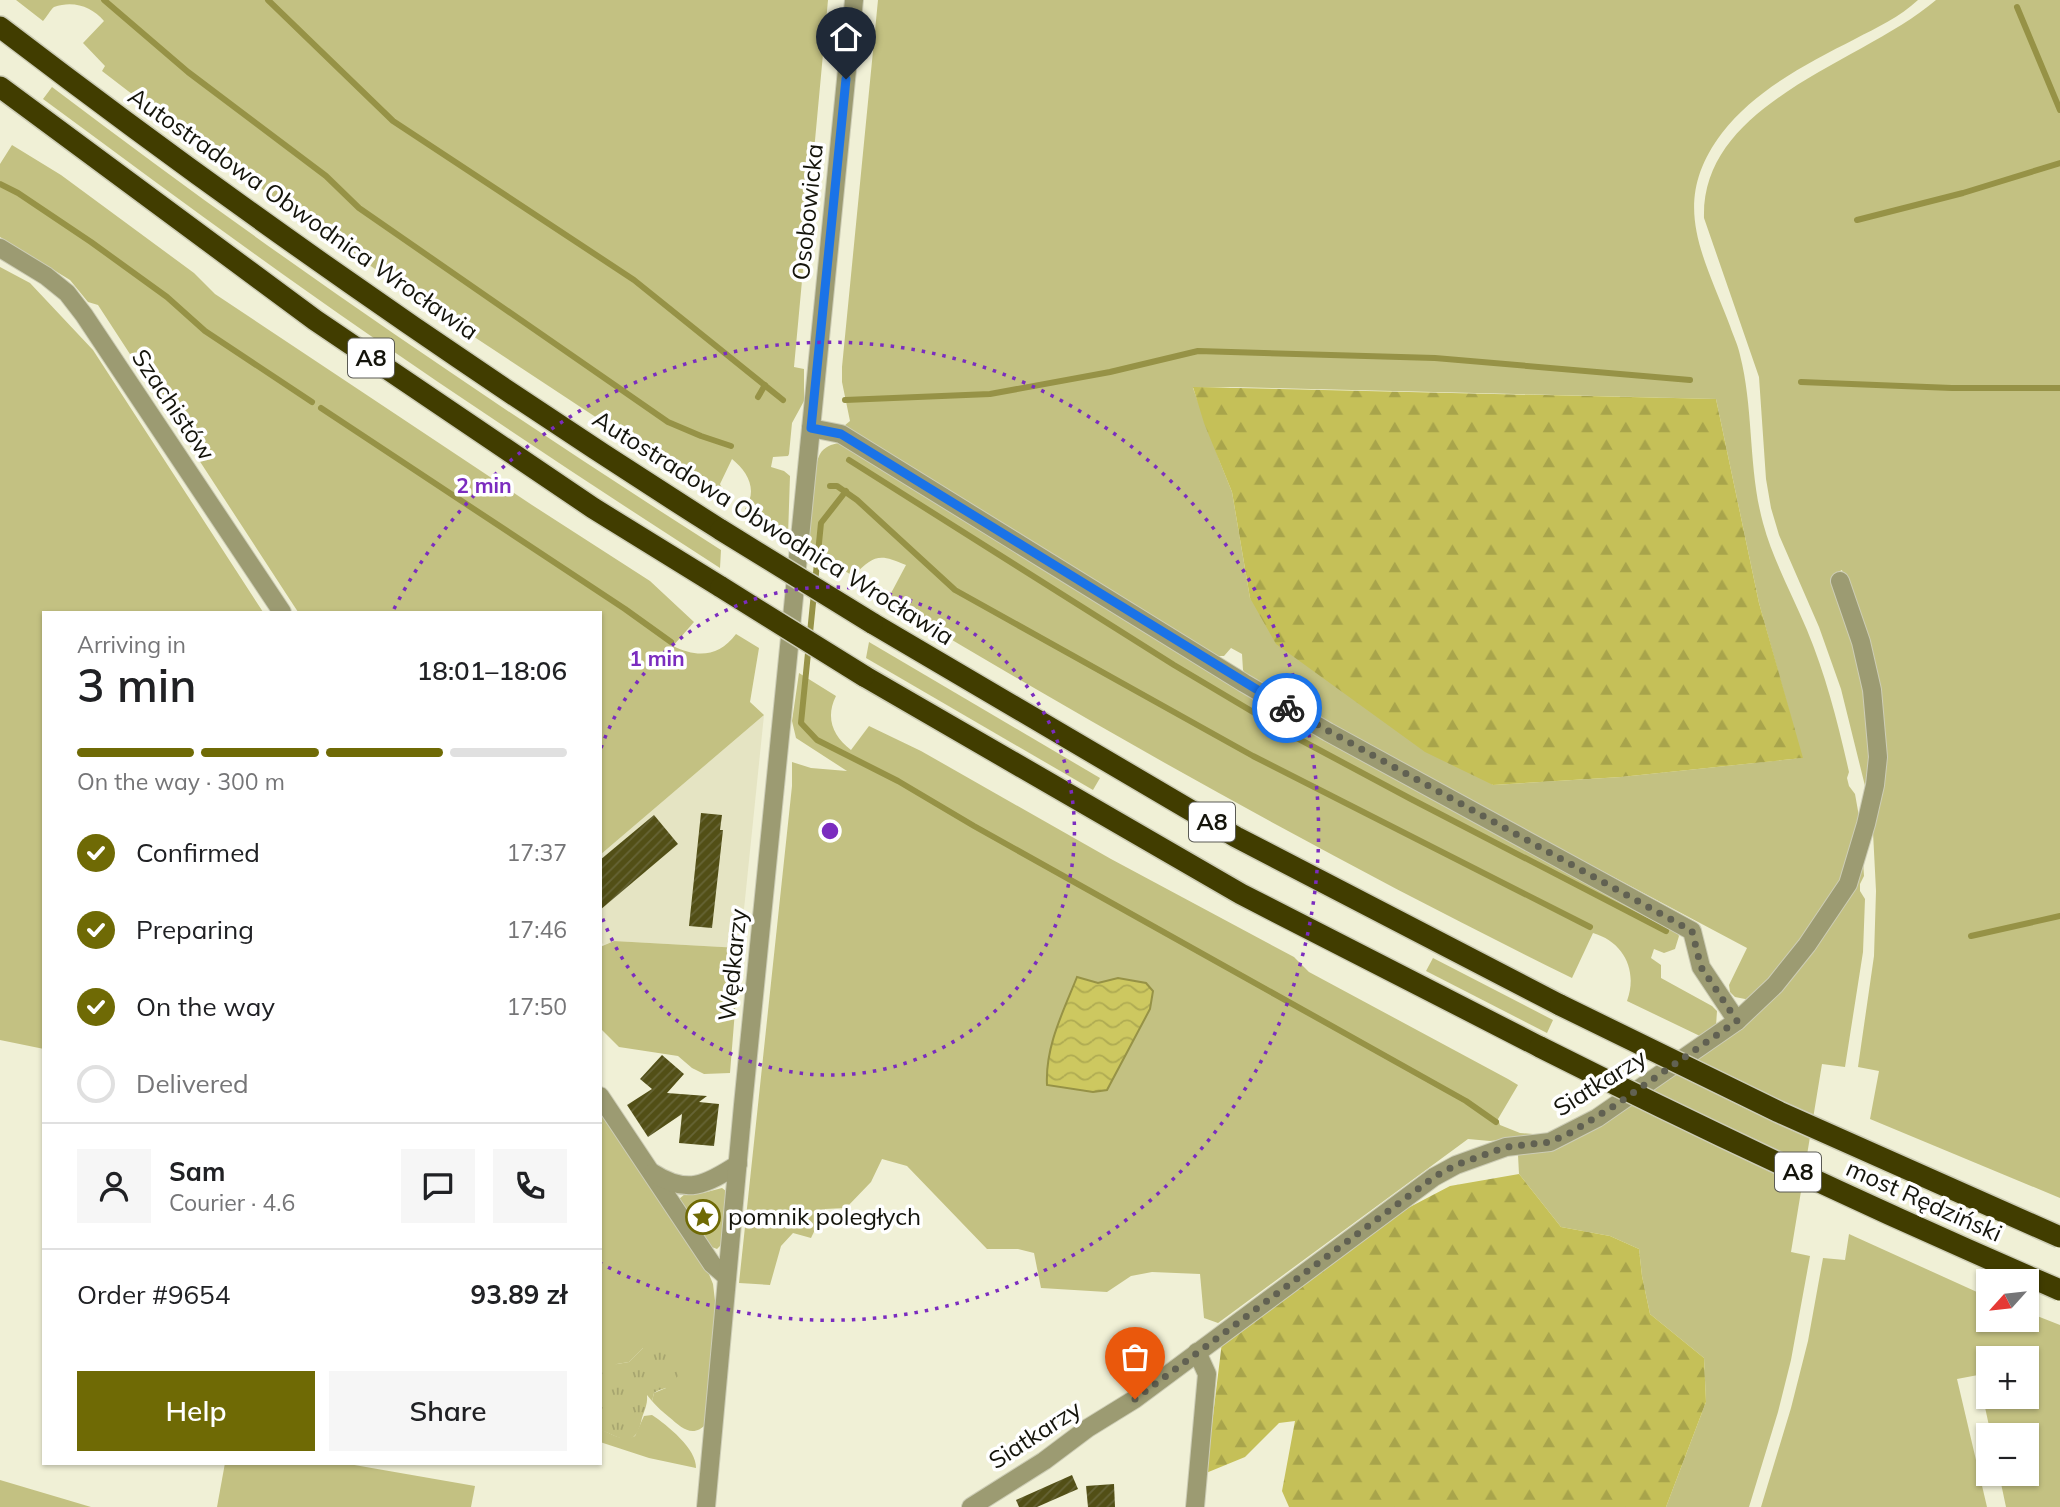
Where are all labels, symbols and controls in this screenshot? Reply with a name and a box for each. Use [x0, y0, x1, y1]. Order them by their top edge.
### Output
pin [816, 7, 876, 79]
icon: home [827, 18, 865, 56]
street label: Autostradowa Obwodnica Wrocławia [123, 80, 484, 346]
street label: Osobowicka [785, 142, 829, 282]
road number: A8 [348, 338, 394, 378]
street label: Szachistów [126, 343, 222, 466]
street label: Autostradowa Obwodnica Wrocławia [587, 403, 960, 651]
text: 2 min [456, 472, 512, 498]
text: Arriving in [77, 630, 186, 659]
text: 1 min [629, 645, 685, 671]
text: 18:01–18:06 [417, 654, 567, 687]
text: 3 min [77, 656, 196, 714]
courier [1252, 673, 1322, 743]
icon: bike [1268, 689, 1306, 727]
text: On the way · 300 m [77, 767, 285, 796]
road number: A8 [1189, 802, 1235, 842]
centre of rings [818, 819, 842, 843]
icon: check [77, 834, 115, 872]
text: Confirmed [136, 836, 260, 869]
text: 17:37 [507, 838, 567, 867]
street label: Wędkarzy [711, 907, 753, 1023]
icon: check [77, 911, 115, 949]
text: Preparing [136, 913, 254, 946]
text: 17:46 [507, 915, 567, 944]
icon: check [77, 988, 115, 1026]
text: On the way [136, 990, 275, 1023]
text: 17:50 [507, 992, 567, 1021]
street label: Siatkarzy [1547, 1042, 1652, 1122]
text: Delivered [136, 1067, 249, 1100]
button: person [77, 1149, 151, 1223]
button: chat [401, 1149, 475, 1223]
button: phone [493, 1149, 567, 1223]
road number: A8 [1775, 1152, 1821, 1191]
street label: most Rędziński [1842, 1152, 2007, 1248]
text: Sam [169, 1155, 225, 1188]
text: Courier · 4.6 [169, 1188, 295, 1217]
place icon: pomnik poległych [684, 1198, 722, 1236]
place label: pomnik poległych [728, 1201, 921, 1231]
north arrow [1976, 1269, 2039, 1332]
map controls [1976, 1269, 2039, 1486]
text: Order #9654 [77, 1278, 230, 1311]
text: 93.89 zł [471, 1278, 567, 1311]
pin [1105, 1327, 1165, 1399]
icon: bag [1116, 1338, 1154, 1376]
button: + [1976, 1346, 2039, 1409]
button: Help [77, 1371, 315, 1451]
button: Share [329, 1371, 567, 1451]
street label: Siatkarzy [983, 1393, 1086, 1475]
button: − [1976, 1423, 2039, 1486]

